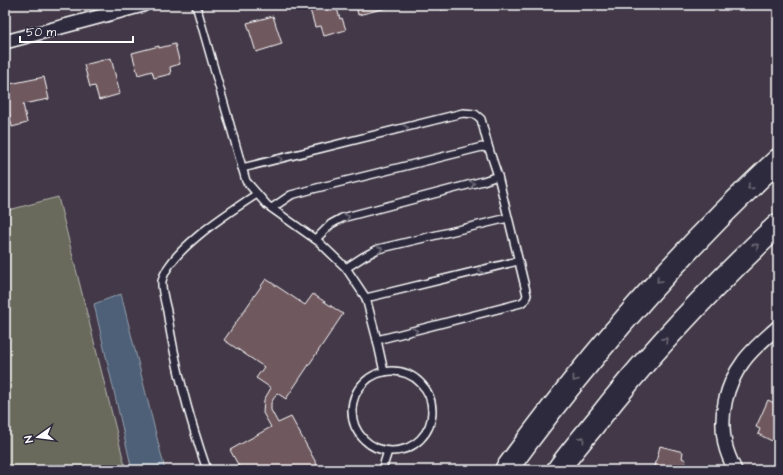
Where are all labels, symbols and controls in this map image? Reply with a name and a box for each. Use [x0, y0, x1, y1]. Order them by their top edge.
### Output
scale bar [20, 18, 133, 44]
text: 50 m [26, 24, 57, 41]
one-way arrow [403, 124, 409, 132]
one-way arrow [276, 155, 283, 164]
one-way arrow [469, 180, 476, 189]
one-way arrow [747, 182, 755, 189]
one-way arrow [343, 213, 350, 222]
one-way arrow [751, 243, 759, 251]
one-way arrow [377, 245, 384, 254]
one-way arrow [477, 265, 484, 274]
one-way arrow [657, 275, 664, 283]
one-way arrow [412, 327, 418, 335]
one-way arrow [661, 337, 668, 344]
one-way arrow [573, 374, 580, 381]
north arrow [18, 417, 58, 457]
text: N [21, 434, 37, 444]
one-way arrow [577, 437, 584, 444]

